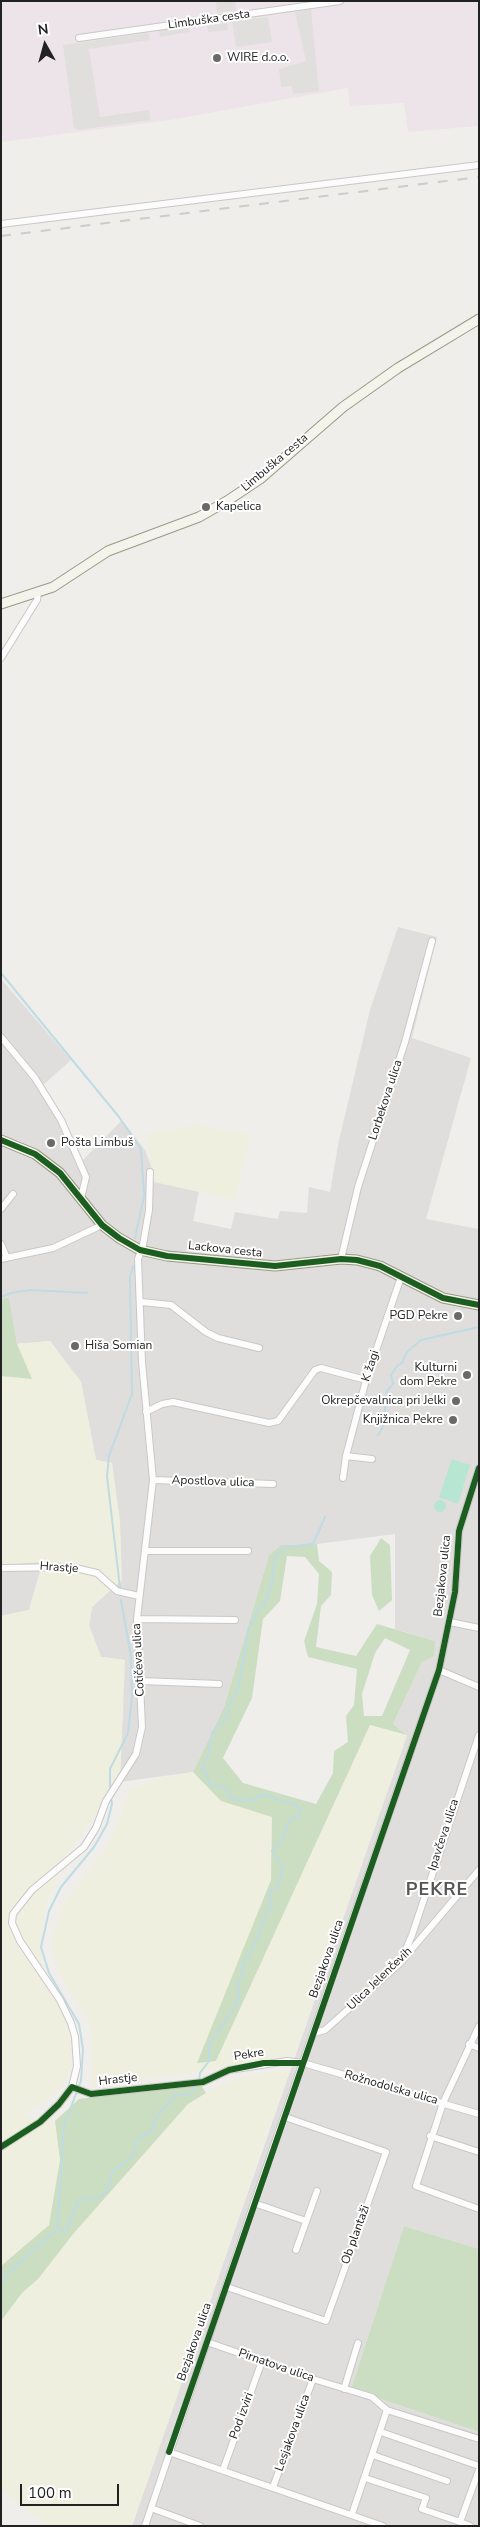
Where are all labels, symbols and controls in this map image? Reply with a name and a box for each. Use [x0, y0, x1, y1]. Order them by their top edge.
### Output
street label: Limbuška cesta [167, 7, 251, 33]
north arrow [20, 20, 70, 70]
text: N [37, 20, 49, 40]
place label: WIRE d.o.o. [227, 51, 289, 65]
marker: WIRE d.o.o. [211, 52, 223, 64]
street label: Limbuška cesta [239, 431, 311, 495]
place label: Kapelica [216, 500, 261, 514]
marker: Kapelica [200, 501, 212, 513]
street label: Lorbekova ulica [366, 1058, 406, 1142]
place label: Pošta Limbuš [61, 1136, 133, 1150]
marker: Pošta Limbuš [45, 1137, 57, 1149]
street label: Lackova cesta [187, 1239, 263, 1261]
place label: PGD Pekre [389, 1309, 448, 1323]
marker: PGD Pekre [452, 1310, 464, 1322]
place label: Hiša Somian [85, 1339, 152, 1353]
marker: Hiša Somian [69, 1340, 81, 1352]
street label: K žagi [359, 1348, 383, 1384]
place label: Kulturni dom Pekre [400, 1361, 457, 1389]
marker: Kulturni dom Pekre [461, 1369, 473, 1381]
place label: Okrepčevalnica pri Jelki [321, 1394, 446, 1408]
marker: Okrepčevalnica pri Jelki [450, 1395, 462, 1407]
place label: Knjižnica Pekre [363, 1413, 443, 1427]
marker: Knjižnica Pekre [447, 1414, 459, 1426]
street label: Apostlova ulica [171, 1473, 255, 1491]
street label: Bezjakova ulica [432, 1534, 454, 1618]
street label: Hrastje [39, 1559, 79, 1577]
street label: Cotičeva ulica [130, 1623, 148, 1697]
street label: Ipavčeva ulica [426, 1797, 462, 1873]
district label: PEKRE [405, 1880, 469, 1902]
street label: Bezjakova ulica [307, 1918, 347, 2000]
street label: Ulica Jelenčevih [345, 1944, 415, 2014]
street label: Pekre [233, 2046, 265, 2064]
street label: Rožnodolska ulica [342, 2068, 440, 2108]
street label: Hrastje [98, 2071, 138, 2089]
street label: Ob plantaži [339, 2203, 373, 2267]
street label: Bezjakova ulica [175, 2301, 215, 2383]
street label: Pirnatova ulica [236, 2346, 316, 2386]
street label: Pod izviri [227, 2391, 257, 2441]
street label: Lesjakova ulica [272, 2393, 314, 2473]
scale bar [22, 2474, 121, 2506]
text: 100 m [28, 2483, 72, 2503]

